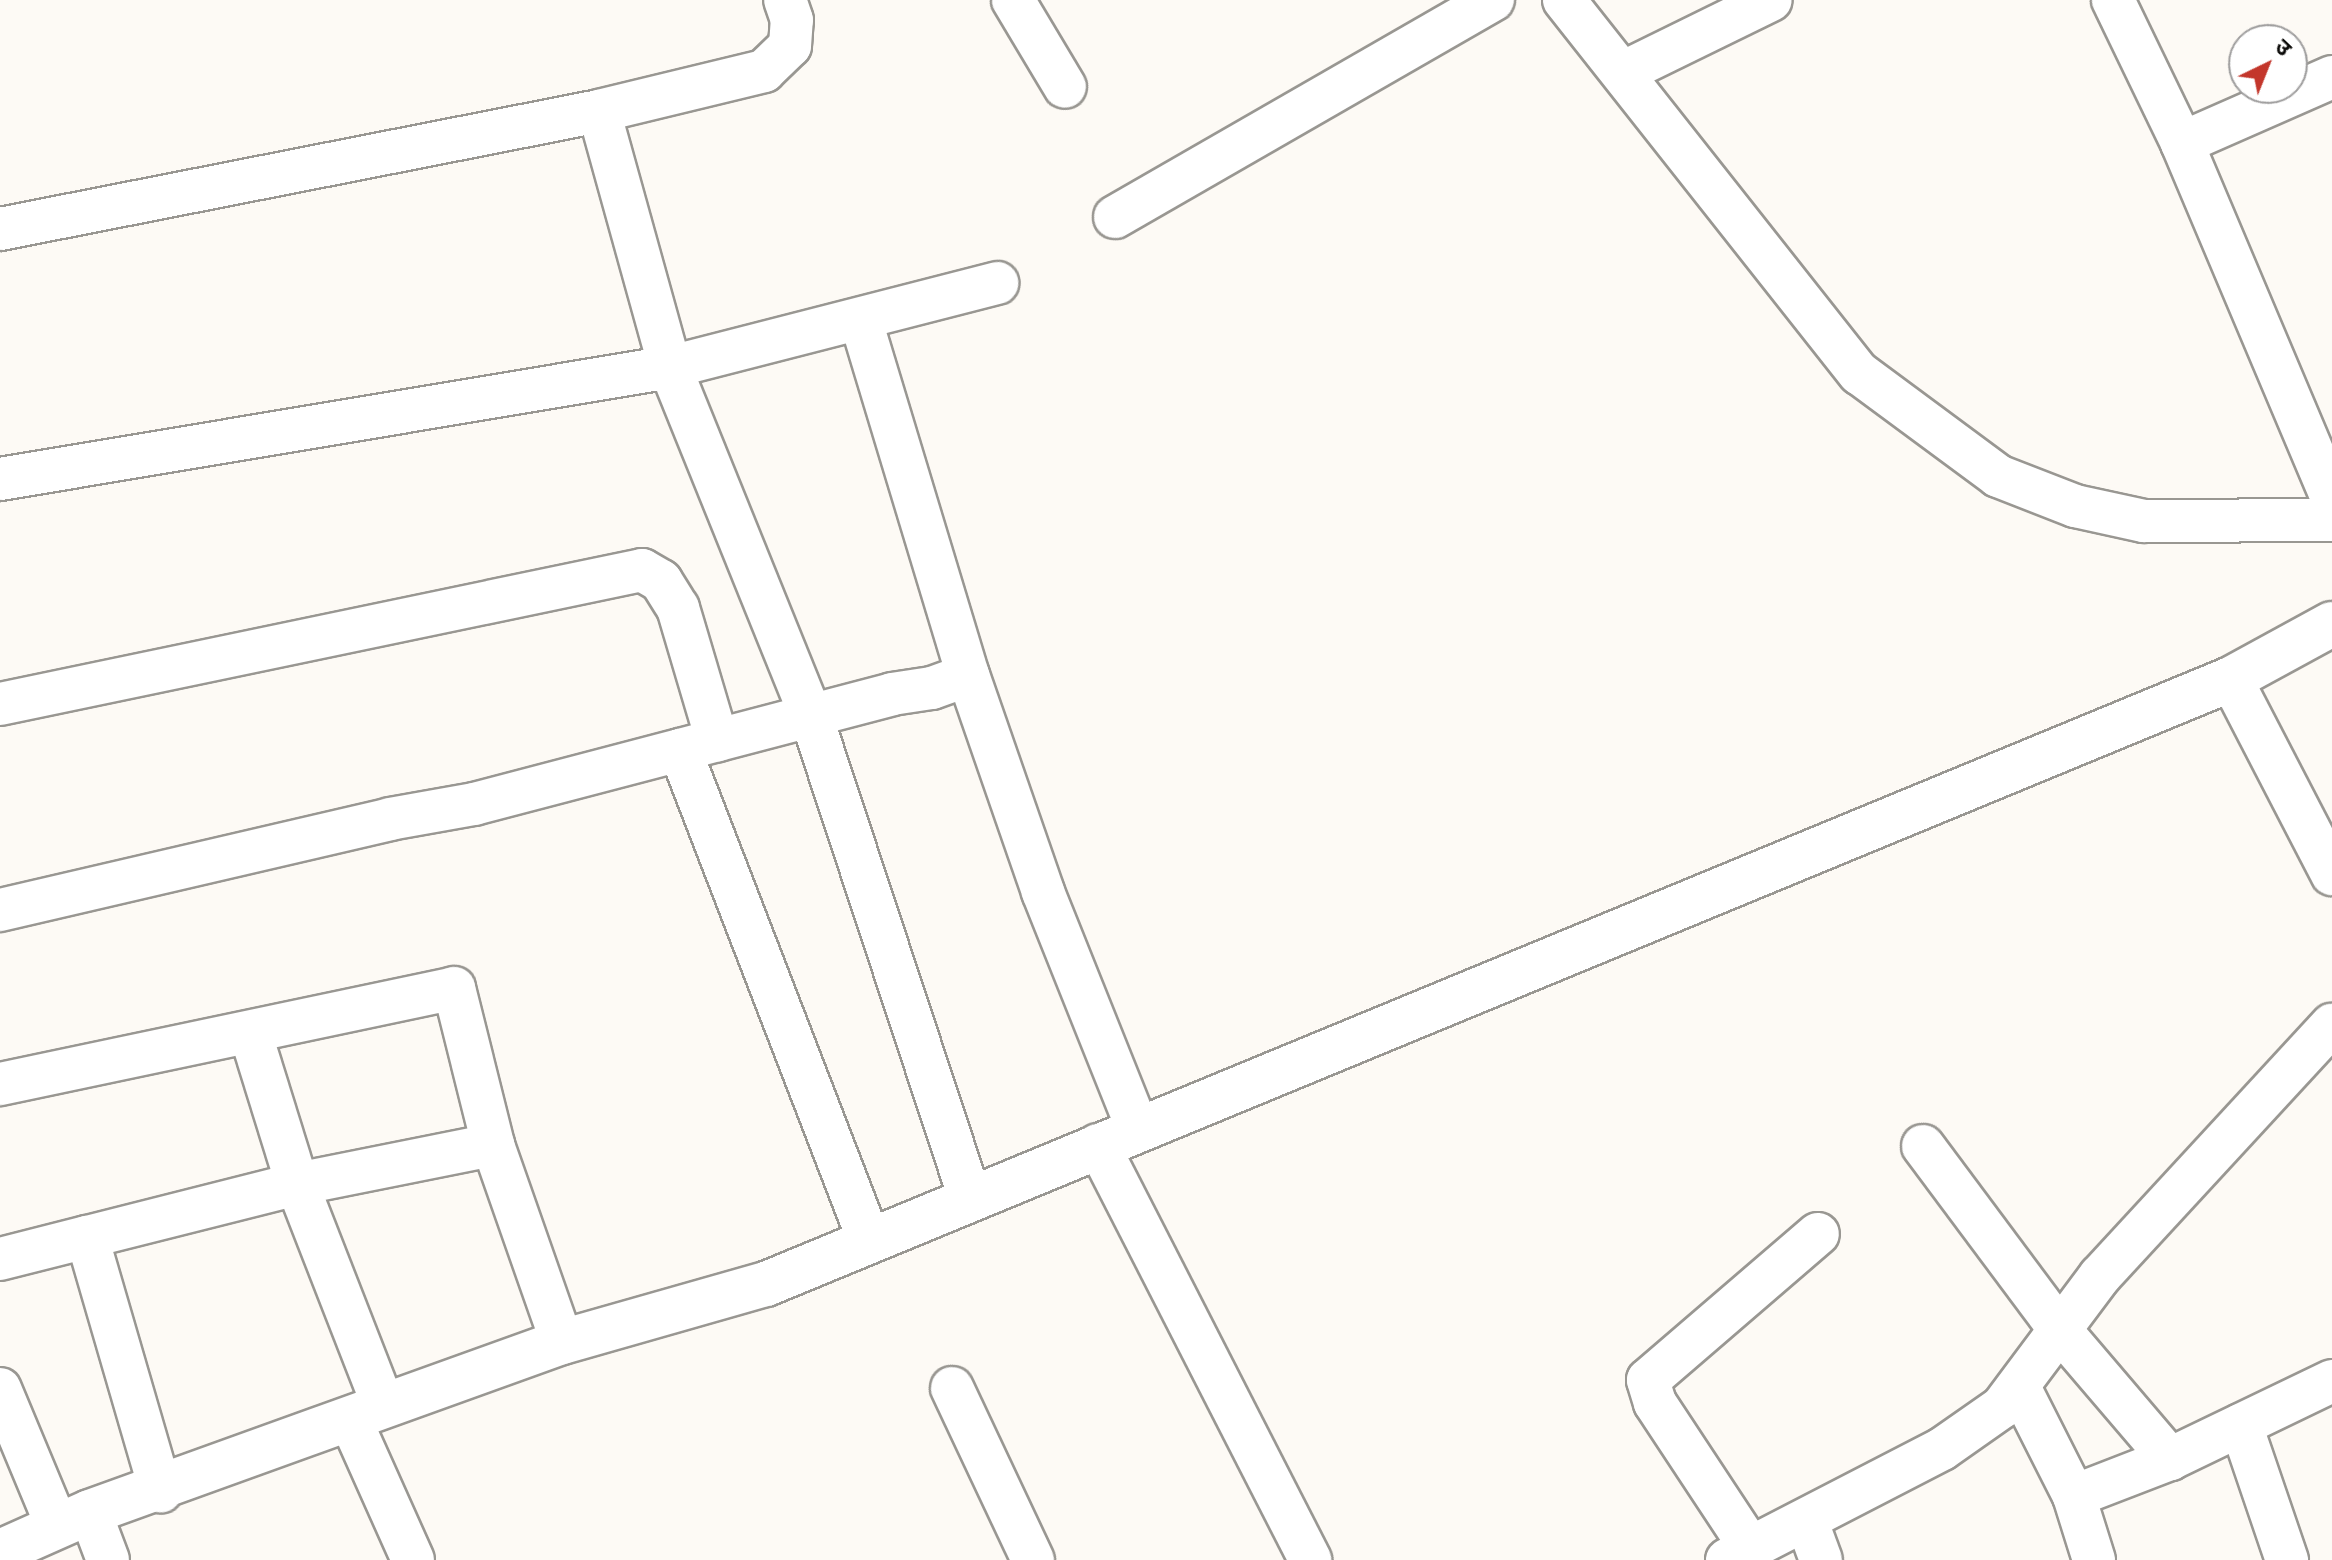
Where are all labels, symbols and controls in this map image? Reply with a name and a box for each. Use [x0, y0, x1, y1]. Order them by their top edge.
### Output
north arrow [2228, 24, 2308, 104]
text: उ [2269, 33, 2297, 62]

